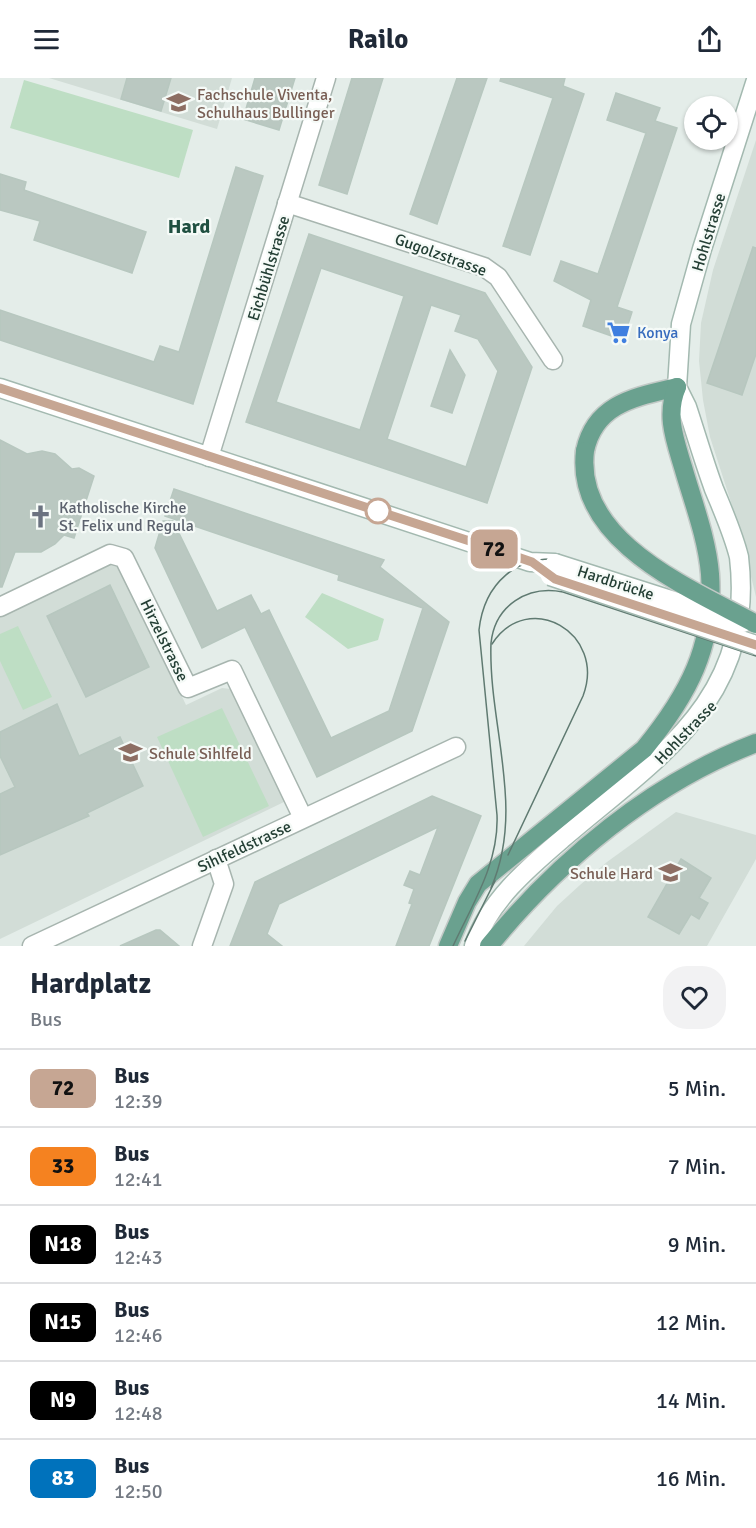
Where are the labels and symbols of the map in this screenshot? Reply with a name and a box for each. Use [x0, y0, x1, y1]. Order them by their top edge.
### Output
place label: Fachschule Viventa, Schulhaus Bullinger [197, 85, 335, 123]
school or university icon: Fachschule Viventa, Schulhaus Bullinger [166, 90, 192, 116]
street label: Hohlstrasse [688, 191, 730, 274]
street label: Eichbühlstrasse [243, 213, 294, 323]
district label: Hard [168, 214, 210, 239]
street label: Gugolzstrasse [392, 229, 489, 281]
supermarket icon: Konya [606, 319, 632, 345]
place label: Konya [637, 323, 678, 343]
place label: Katholische Kirche St. Felix und Regula [59, 498, 194, 536]
unlabelled marker [365, 498, 391, 524]
church icon: Katholische Kirche St. Felix und Regula [28, 503, 54, 529]
line badge: 72 [467, 530, 521, 568]
street label: Hardbrücke [575, 561, 657, 605]
street label: Hirzelstrasse [136, 596, 193, 685]
street label: Hohlstrasse [650, 697, 721, 769]
school or university icon: Schule Sihlfeld [118, 740, 144, 766]
place label: Schule Sihlfeld [149, 744, 252, 764]
street label: Sihlfeldstrasse [194, 816, 295, 877]
school or university icon: Schule Hard [658, 860, 684, 886]
place label: Schule Hard [570, 864, 653, 884]

